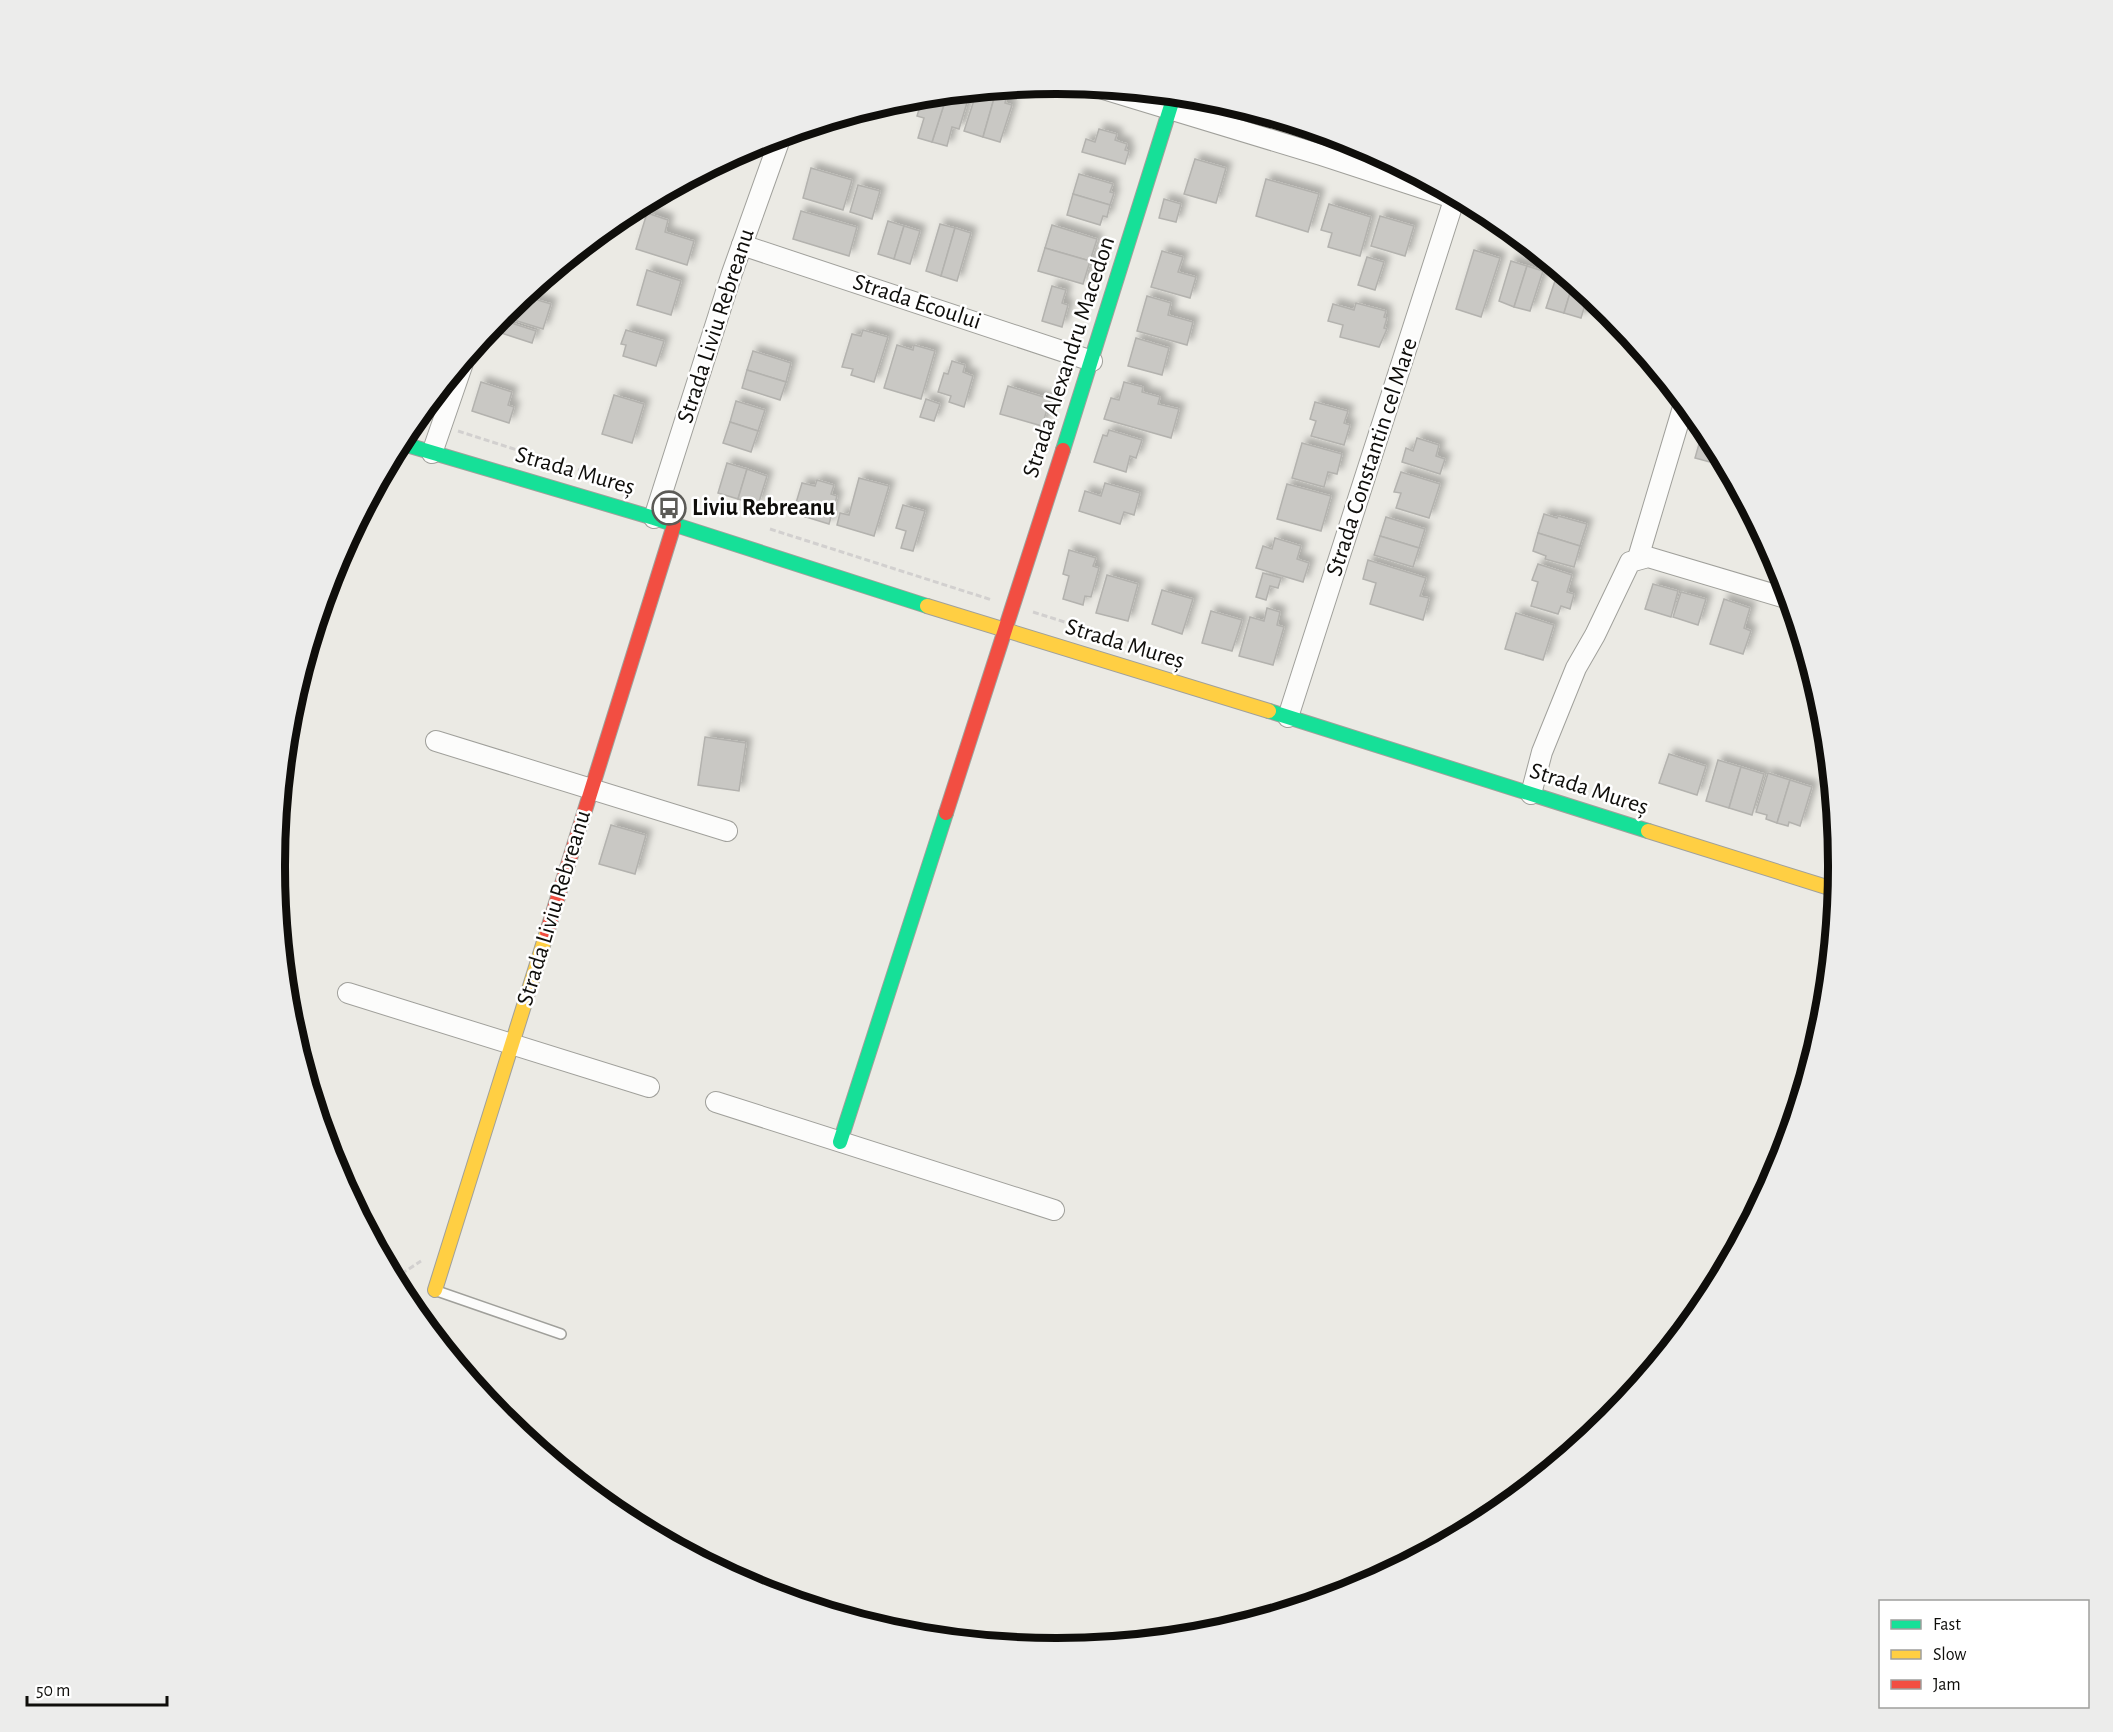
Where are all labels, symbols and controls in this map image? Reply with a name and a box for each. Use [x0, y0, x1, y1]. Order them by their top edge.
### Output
street label: Strada Liviu Rebreanu [673, 226, 759, 426]
street label: Strada Alexandru Macedon [1019, 234, 1119, 480]
street label: Strada Ecoului [850, 270, 984, 334]
street label: Strada Constantin cel Mare [1322, 335, 1422, 579]
street label: Strada Mureș [512, 442, 638, 500]
bus stop icon: Liviu Rebreanu [651, 490, 687, 526]
place label: Liviu Rebreanu [692, 496, 836, 520]
street label: Strada Mureș [1062, 615, 1187, 674]
street label: Strada Mureș [1526, 759, 1651, 820]
street label: Strada Liviu Rebreanu [513, 807, 595, 1009]
legend [1879, 1600, 2089, 1708]
text: Fast [1933, 1616, 1961, 1634]
text: Slow [1933, 1646, 1966, 1664]
scale bar [27, 1669, 166, 1707]
text: Jam [1933, 1676, 1961, 1694]
text: 50 m [36, 1682, 70, 1700]

